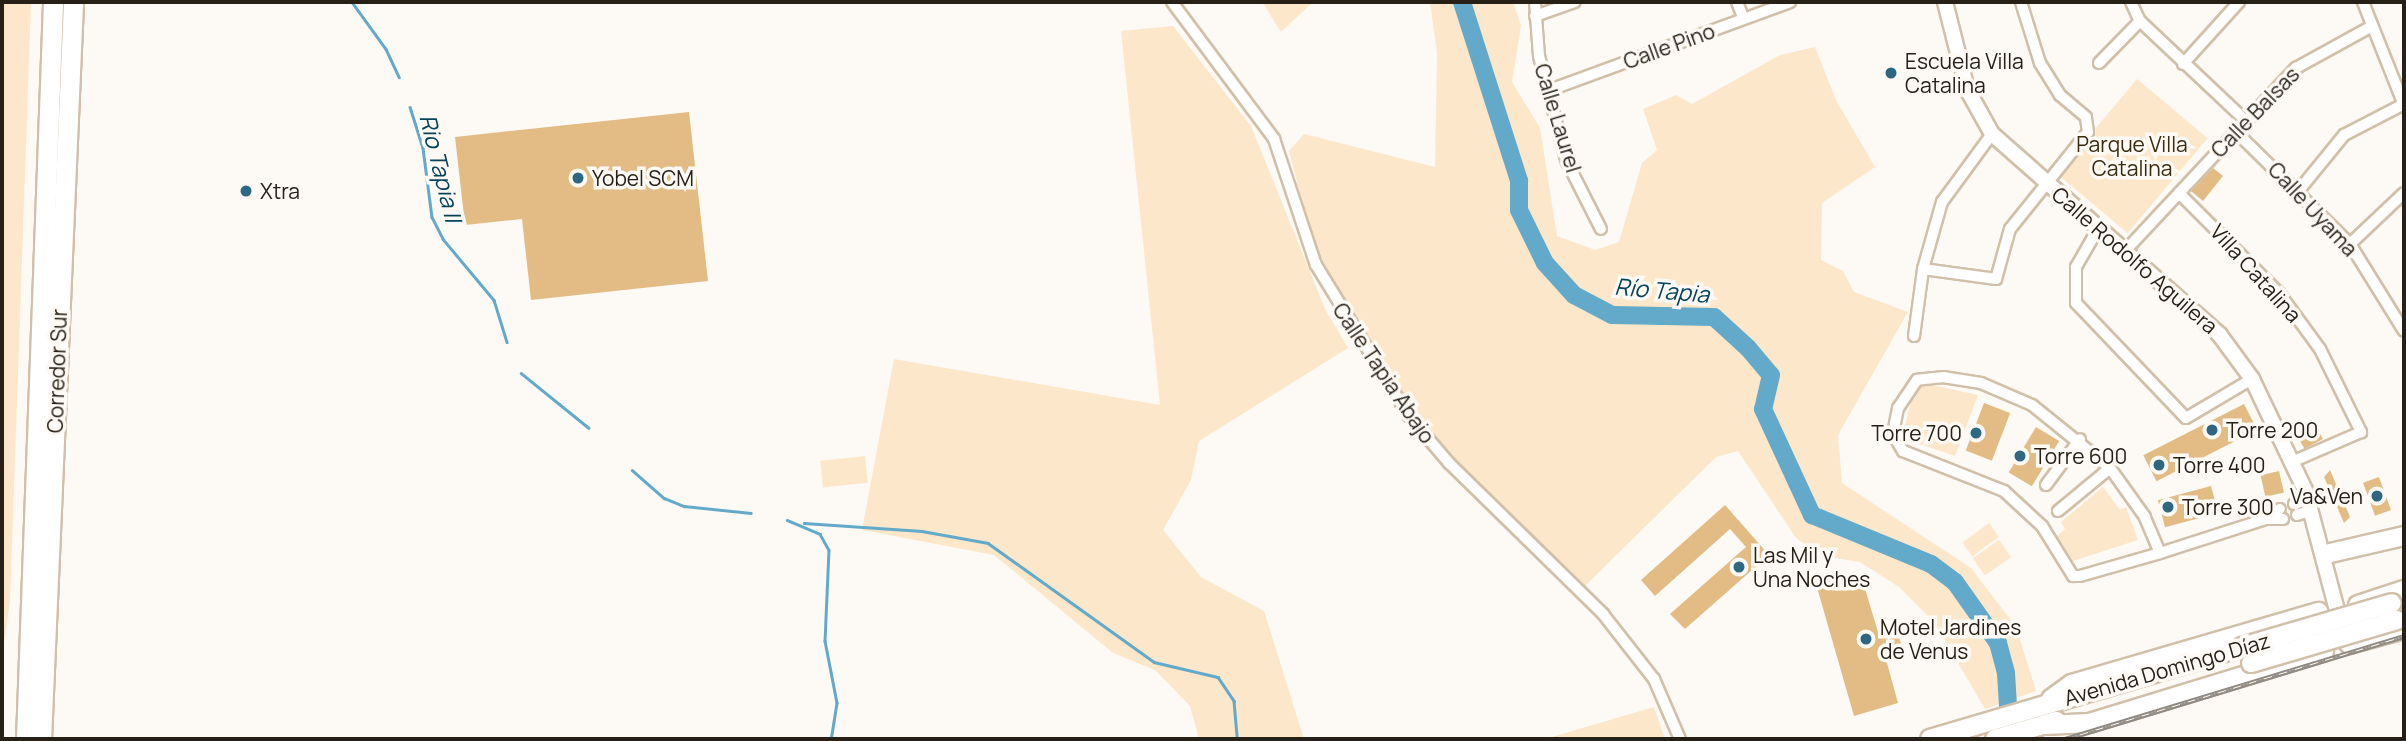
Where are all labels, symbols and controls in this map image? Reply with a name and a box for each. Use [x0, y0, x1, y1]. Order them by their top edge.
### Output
street label: Calle Pino [1620, 18, 1718, 74]
place label: Escuela Villa Catalina [1905, 48, 2024, 98]
street label: Calle Laurel [1530, 61, 1586, 175]
street label: Calle Balsas [2206, 61, 2304, 163]
marker: Escuela Villa Catalina [1883, 65, 1899, 81]
water label: Rio Tapia II [414, 111, 468, 225]
park label: Parque Villa Catalina [2076, 131, 2188, 181]
street label: Calle Uyama [2263, 157, 2363, 261]
place label: Yobel SCM [592, 165, 694, 191]
marker: Yobel SCM [570, 170, 586, 186]
place label: Xtra [260, 178, 300, 204]
street label: Calle Rodolfo Aguilera [2047, 181, 2223, 339]
marker: Xtra [238, 183, 254, 199]
street label: Villa Catalina [2205, 219, 2307, 327]
water label: Río Tapia [1614, 272, 1710, 308]
street label: Calle Tapia Abajo [1328, 298, 1440, 448]
street label: Corredor Sur [42, 308, 72, 434]
place label: Torre 200 [2226, 417, 2318, 443]
place label: Torre 700 [1871, 420, 1962, 446]
marker: Torre 200 [2204, 422, 2220, 438]
marker: Torre 700 [1968, 425, 1984, 441]
place label: Torre 600 [2034, 443, 2127, 469]
marker: Torre 600 [2012, 448, 2028, 464]
place label: Torre 400 [2173, 452, 2266, 478]
marker: Torre 400 [2151, 457, 2167, 473]
place label: Va&Ven [2290, 483, 2363, 509]
marker: Va&Ven [2369, 488, 2385, 504]
place label: Torre 300 [2182, 494, 2274, 520]
marker: Torre 300 [2160, 499, 2176, 515]
place label: Las Mil y Una Noches [1753, 542, 1870, 592]
marker: Las Mil y Una Noches [1731, 559, 1747, 575]
place label: Motel Jardines de Venus [1880, 614, 2021, 664]
street label: Avenida Domingo Díaz [2061, 628, 2273, 710]
marker: Motel Jardines de Venus [1858, 631, 1874, 647]

